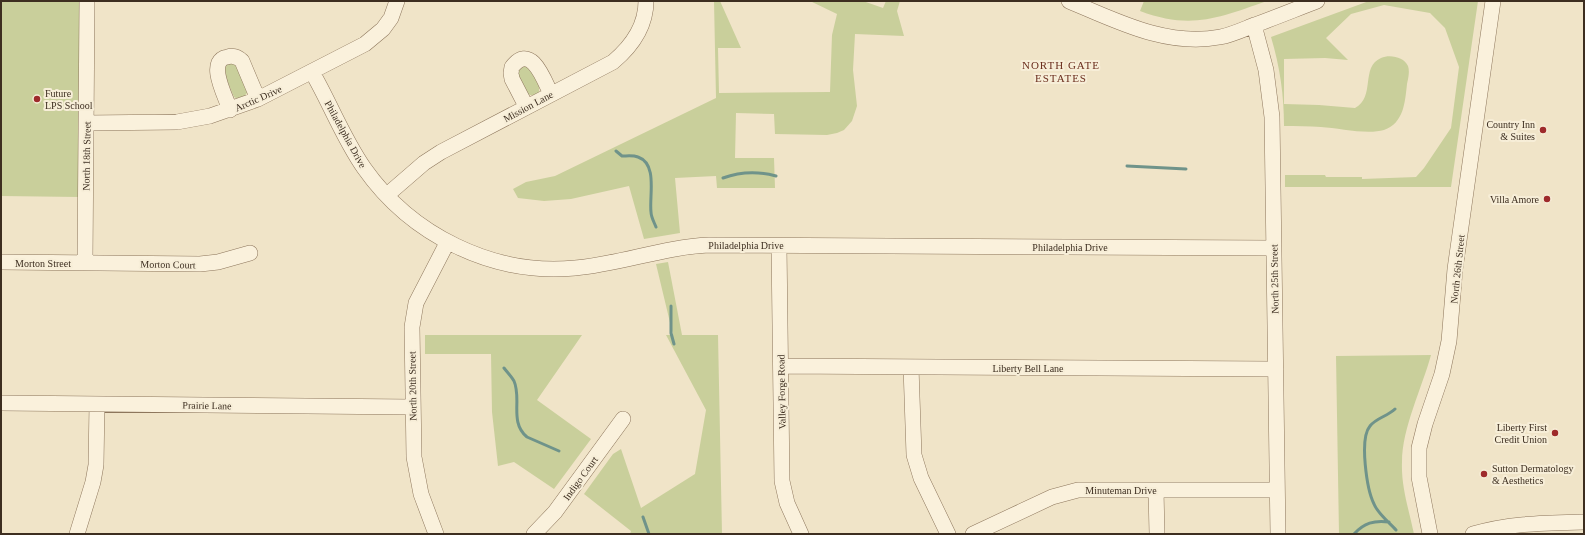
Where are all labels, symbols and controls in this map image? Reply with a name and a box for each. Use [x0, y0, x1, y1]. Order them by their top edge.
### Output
district label: NORTH GATE ESTATES [1022, 59, 1100, 84]
street label: Arctic Drive [233, 83, 284, 114]
place label: Future LPS School [45, 88, 93, 111]
street label: Mission Lane [501, 88, 555, 124]
marker: Future LPS School [32, 94, 42, 104]
street label: Philadelphia Drive [323, 99, 369, 170]
place label: Country Inn & Suites [1486, 119, 1535, 142]
street label: North 18th Street [80, 121, 93, 191]
marker: Country Inn & Suites [1538, 125, 1548, 135]
place label: Villa Amore [1490, 194, 1540, 205]
marker: Villa Amore [1542, 194, 1552, 204]
street label: North 26th Street [1448, 234, 1467, 304]
street label: Philadelphia Drive [708, 240, 784, 251]
street label: Philadelphia Drive [1032, 242, 1108, 253]
street label: North 25th Street [1268, 244, 1281, 314]
street label: Morton Street [15, 258, 71, 269]
street label: Morton Court [140, 259, 196, 270]
street label: North 20th Street [406, 351, 419, 421]
street label: Valley Forge Road [775, 354, 788, 429]
street label: Liberty Bell Lane [992, 363, 1064, 374]
street label: Prairie Lane [182, 400, 232, 411]
place label: Liberty First Credit Union [1495, 422, 1547, 445]
marker: Liberty First Credit Union [1550, 428, 1560, 438]
street label: Indigo Court [561, 454, 600, 502]
place label: Sutton Dermatology & Aesthetics [1492, 463, 1573, 486]
marker: Sutton Dermatology & Aesthetics [1479, 469, 1489, 479]
street label: Minuteman Drive [1085, 485, 1157, 496]

